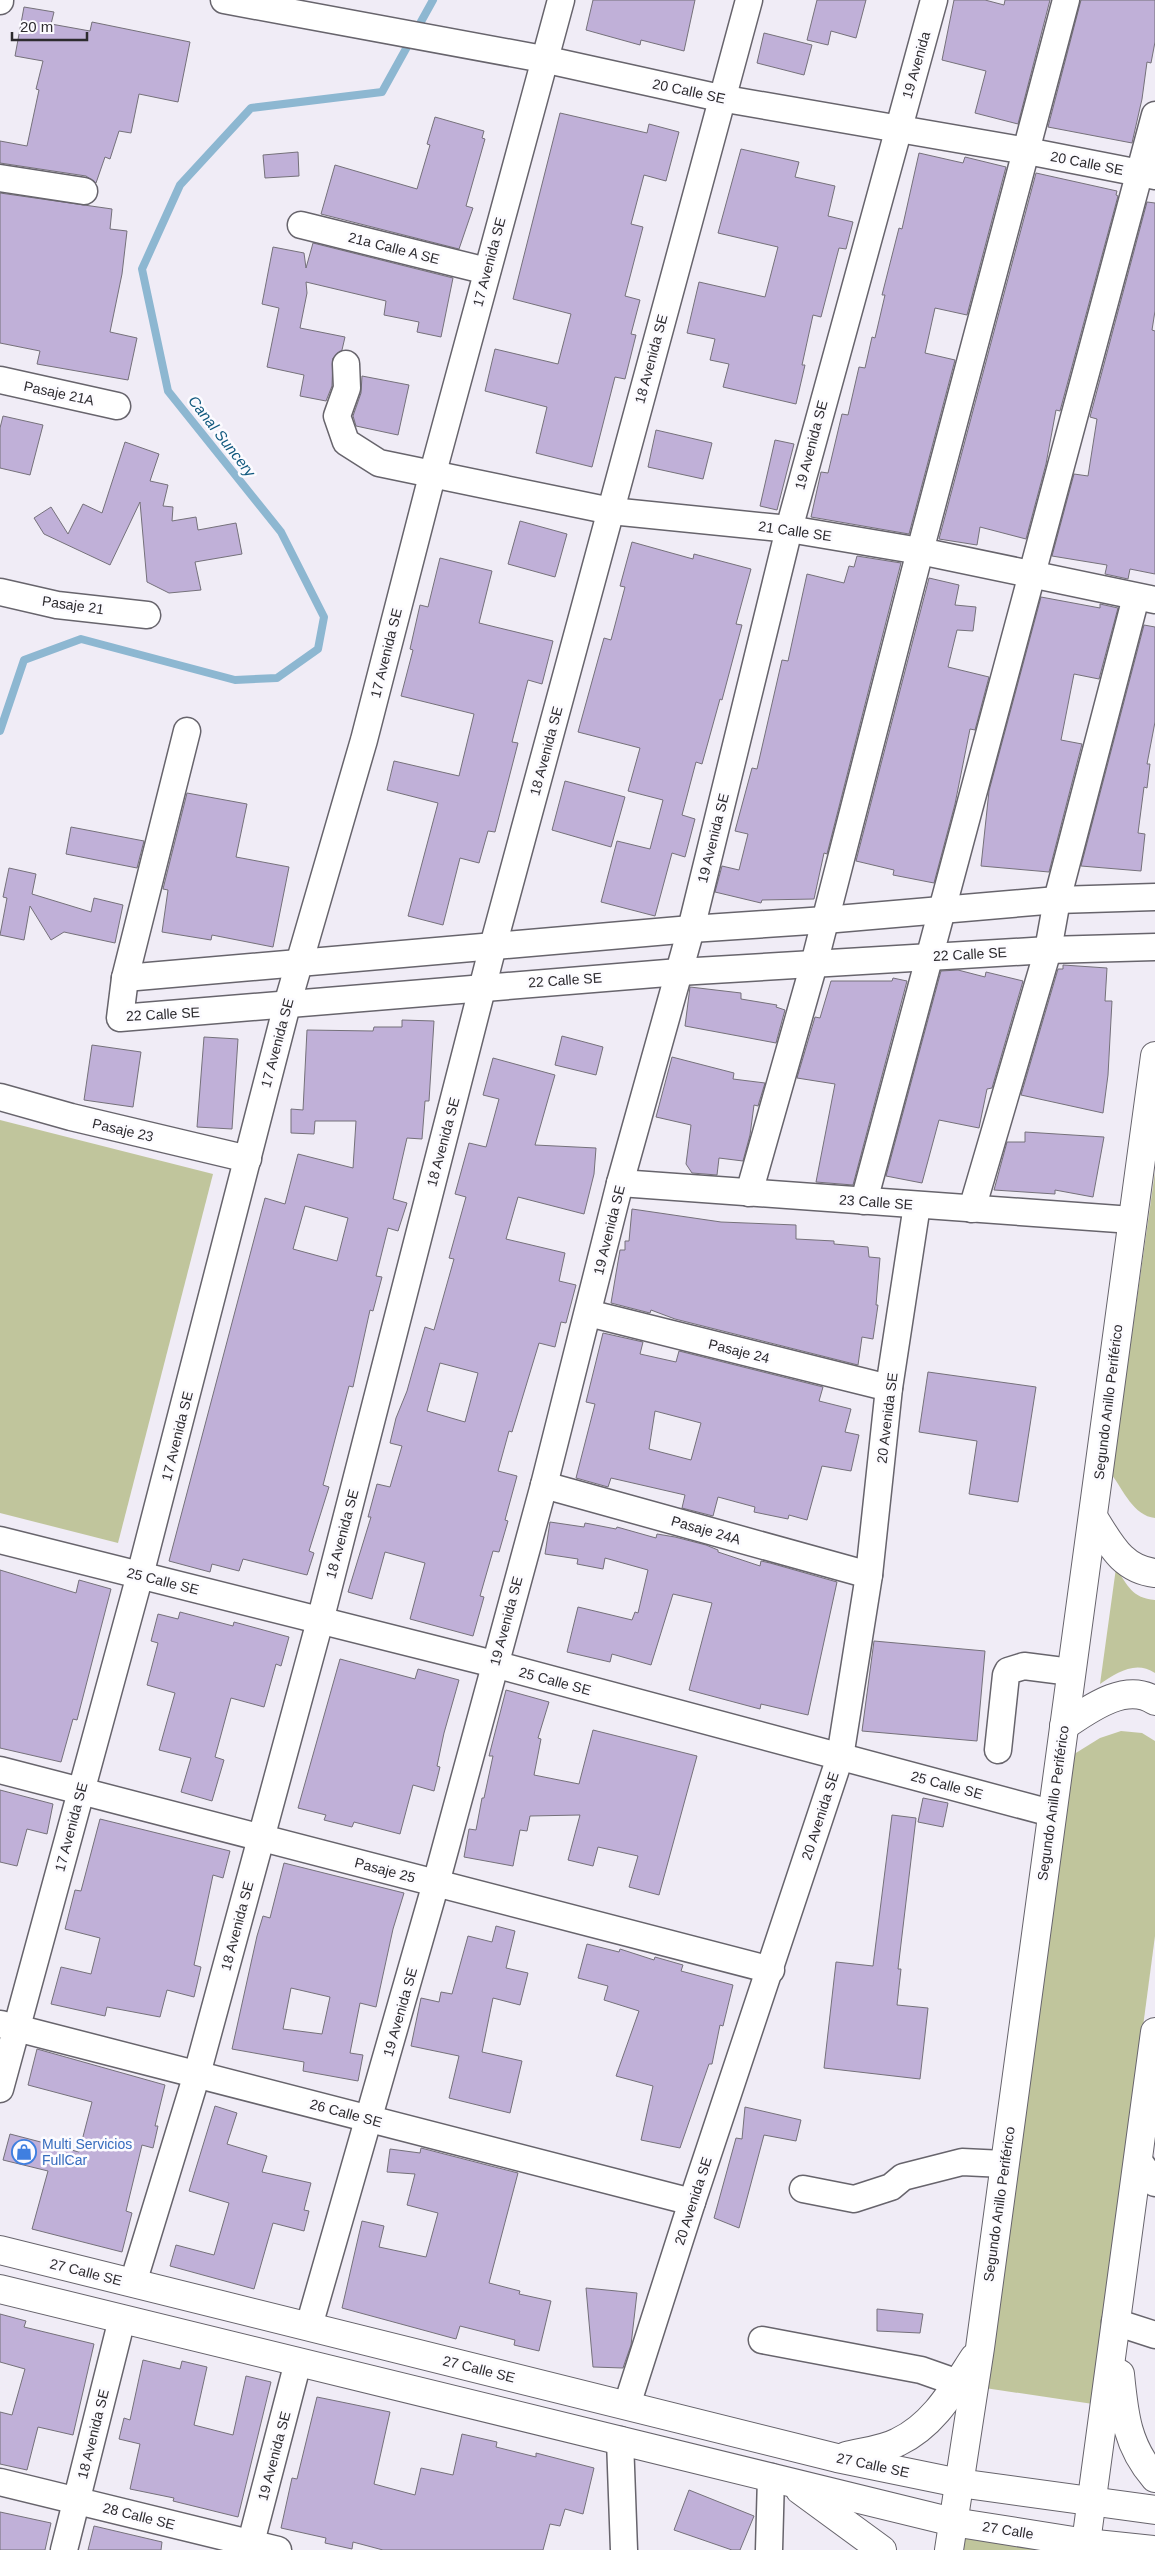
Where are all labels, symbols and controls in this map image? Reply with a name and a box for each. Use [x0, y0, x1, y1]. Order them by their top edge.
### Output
scale bar [12, 10, 88, 42]
text: 20 m [20, 18, 53, 35]
street label: 19 Avenida [899, 29, 933, 100]
street label: 20 Calle SE [651, 75, 727, 107]
street label: 20 Calle SE [1049, 148, 1125, 178]
street label: 17 Avenida SE [469, 216, 509, 308]
street label: 21a Calle A SE [347, 229, 441, 267]
street label: 18 Avenida SE [631, 313, 671, 405]
street label: Pasaje 21A [22, 378, 96, 408]
water label: Canal Suncery [185, 392, 260, 481]
street label: 19 Avenida SE [791, 399, 831, 491]
street label: 21 Calle SE [757, 518, 833, 544]
street label: Pasaje 21 [41, 593, 105, 617]
street label: 17 Avenida SE [367, 607, 405, 699]
street label: 18 Avenida SE [526, 705, 566, 797]
street label: 19 Avenida SE [694, 792, 732, 884]
street label: 22 Calle SE [933, 944, 1007, 964]
street label: 22 Calle SE [528, 969, 602, 991]
street label: 17 Avenida SE [257, 997, 297, 1089]
street label: 22 Calle SE [126, 1004, 200, 1024]
street label: 18 Avenida SE [423, 1096, 463, 1188]
street label: Pasaje 23 [91, 1115, 155, 1145]
street label: 19 Avenida SE [590, 1184, 628, 1276]
street label: 23 Calle SE [839, 1191, 913, 1213]
street label: Segundo Anillo Periférico [1091, 1323, 1125, 1481]
street label: Pasaje 24 [707, 1336, 771, 1366]
street label: 20 Avenida SE [873, 1372, 901, 1464]
street label: 17 Avenida SE [158, 1390, 196, 1482]
street label: 18 Avenida SE [322, 1488, 362, 1580]
street label: Pasaje 24A [669, 1512, 743, 1548]
street label: 25 Calle SE [125, 1564, 201, 1598]
street label: 19 Avenida SE [486, 1575, 526, 1667]
street label: 25 Calle SE [517, 1664, 593, 1698]
street label: Segundo Anillo Periférico [1034, 1724, 1072, 1882]
street label: 25 Calle SE [909, 1768, 985, 1802]
street label: 20 Avenida SE [798, 1770, 842, 1862]
street label: 17 Avenida SE [51, 1781, 91, 1873]
street label: Pasaje 25 [353, 1854, 417, 1886]
street label: 18 Avenida SE [217, 1880, 257, 1972]
street label: 19 Avenida SE [380, 1966, 420, 2058]
street label: 26 Calle SE [308, 2096, 384, 2130]
street label: Segundo Anillo Periférico [980, 2125, 1018, 2283]
place label: Multi Servicios FullCar [42, 2136, 132, 2168]
shop icon: Multi Servicios FullCar [11, 2139, 37, 2165]
street label: 20 Avenida SE [671, 2155, 715, 2247]
street label: 27 Calle SE [48, 2255, 124, 2289]
street label: 27 Calle SE [441, 2352, 517, 2386]
street label: 18 Avenida SE [74, 2388, 112, 2480]
street label: 19 Avenida SE [254, 2410, 294, 2502]
street label: 27 Calle SE [835, 2449, 911, 2481]
street label: 28 Calle SE [101, 2499, 177, 2533]
street label: 27 Calle [981, 2518, 1035, 2542]

